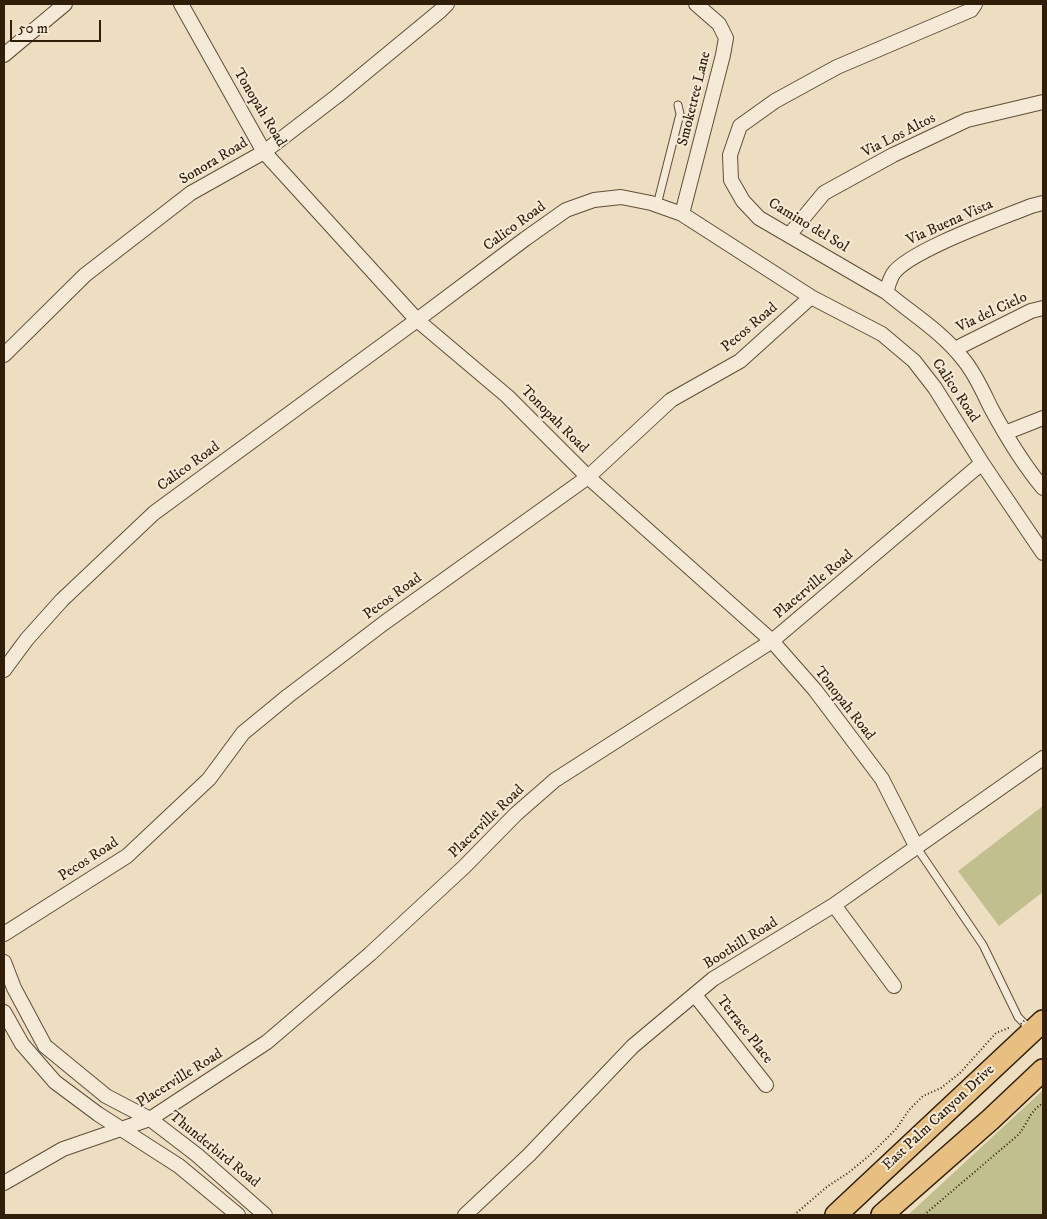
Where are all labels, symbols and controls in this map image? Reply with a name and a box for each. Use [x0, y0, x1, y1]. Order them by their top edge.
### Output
scale bar [12, 10, 104, 42]
text: 50 m [18, 19, 48, 38]
street label: Smoketree Lane [675, 50, 715, 148]
street label: Tonopah Road [229, 66, 289, 150]
street label: Via Los Altos [859, 110, 939, 162]
street label: Sonora Road [177, 135, 251, 189]
street label: Camino del Sol [764, 195, 852, 257]
street label: Via Buena Vista [904, 196, 996, 250]
street label: Calico Road [480, 198, 550, 256]
street label: Via del Cielo [954, 289, 1030, 337]
street label: Pecos Road [718, 299, 782, 357]
street label: Calico Road [927, 356, 983, 426]
street label: Tonopah Road [516, 382, 592, 458]
street label: Calico Road [154, 438, 224, 496]
street label: Placerville Road [771, 547, 857, 623]
street label: Pecos Road [360, 570, 426, 624]
street label: Tonopah Road [810, 664, 878, 744]
street label: Placerville Road [446, 782, 528, 862]
street label: Pecos Road [56, 834, 122, 886]
street label: Boothill Road [701, 914, 781, 974]
street label: Terrace Place [712, 992, 776, 1068]
street label: Placerville Road [134, 1045, 226, 1113]
street label: East Palm Canyon Drive [879, 1061, 999, 1175]
street label: Thunderbird Road [165, 1108, 263, 1192]

